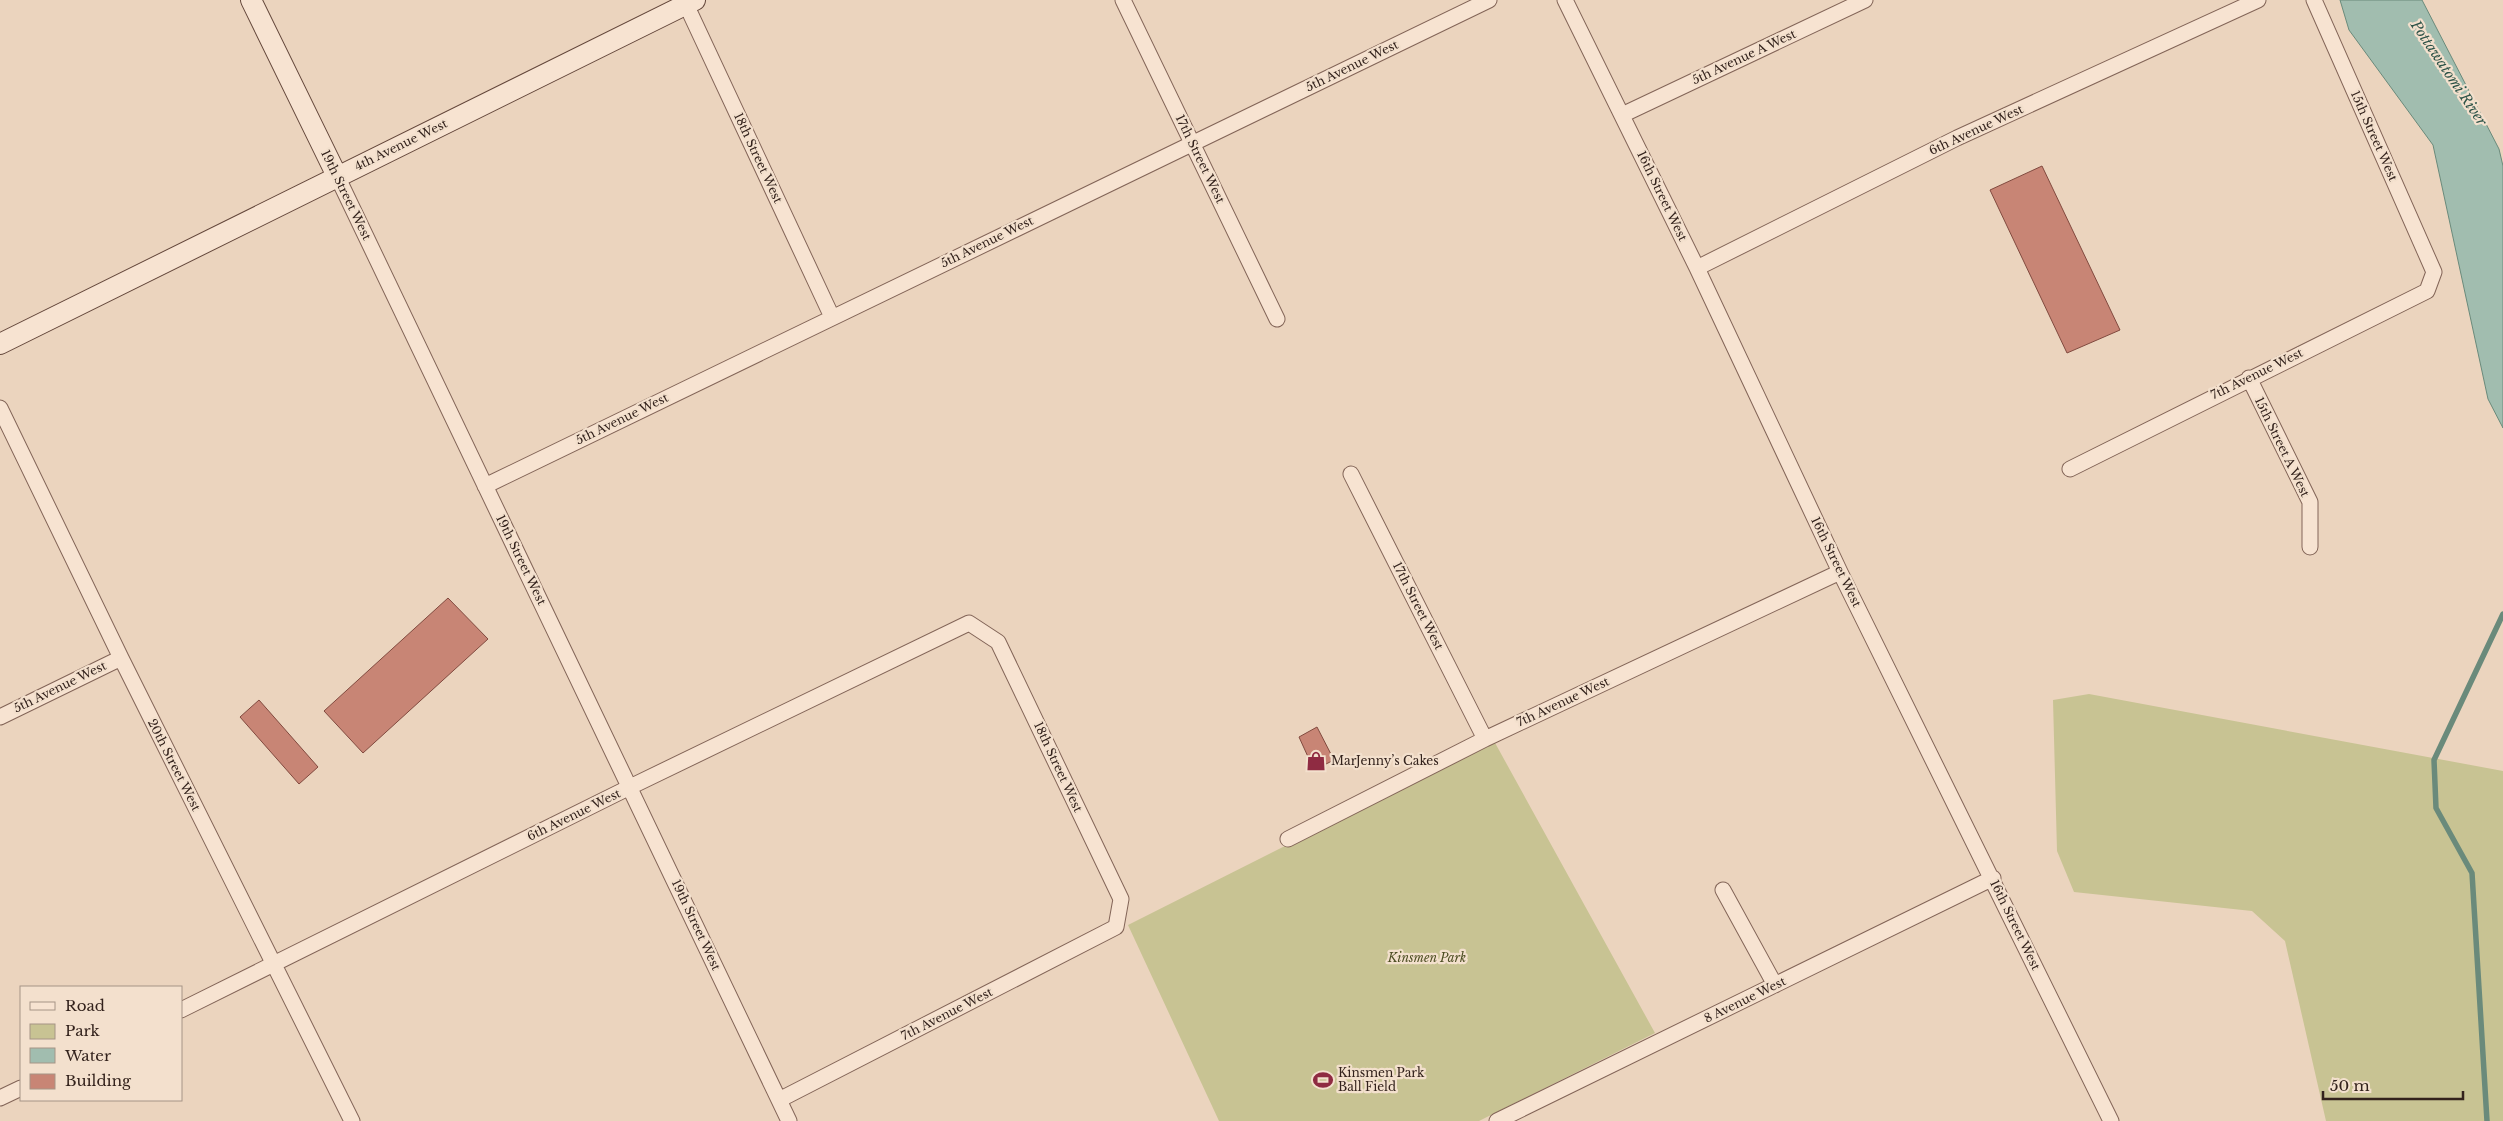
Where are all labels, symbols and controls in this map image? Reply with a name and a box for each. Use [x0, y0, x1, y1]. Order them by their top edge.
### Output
water label: Pottawatomi River [2406, 16, 2491, 130]
street label: 5th Avenue A West [1689, 26, 1799, 87]
street label: 5th Avenue West [1303, 36, 1401, 94]
street label: 15th Street West [2348, 88, 2401, 184]
street label: 6th Avenue West [1926, 101, 2026, 158]
street label: 18th Street West [731, 110, 786, 206]
street label: 17th Street West [1173, 112, 1229, 206]
street label: 4th Avenue West [352, 115, 450, 174]
street label: 19th Street West [318, 147, 375, 243]
street label: 16th Street West [1634, 148, 1691, 244]
street label: 5th Avenue West [938, 212, 1036, 270]
street label: 7th Avenue West [2208, 345, 2306, 402]
street label: 5th Avenue West [573, 389, 671, 447]
street label: 15th Street A West [2252, 394, 2313, 500]
street label: 19th Street West [493, 512, 550, 608]
street label: 16th Street West [1808, 514, 1865, 610]
street label: 17th Street West [1390, 559, 1447, 653]
street label: 5th Avenue West [11, 657, 109, 715]
street label: 7th Avenue West [1514, 673, 1612, 730]
street label: 20th Street West [145, 716, 204, 814]
street label: 18th Street West [1031, 719, 1086, 815]
shop icon: MarJenny’s Cakes [1305, 750, 1327, 772]
place label: MarJenny’s Cakes [1331, 753, 1439, 768]
street label: 6th Avenue West [525, 785, 623, 844]
street label: 19th Street West [669, 877, 724, 973]
street label: 16th Street West [1987, 877, 2044, 973]
park label: Kinsmen Park [1387, 950, 1466, 965]
street label: 8 Avenue West [1702, 973, 1788, 1026]
street label: 7th Avenue West [899, 984, 995, 1043]
legend [20, 986, 182, 1101]
text: Road [65, 996, 105, 1015]
text: Park [65, 1021, 101, 1040]
text: Water [64, 1046, 112, 1065]
place label: Kinsmen Park Ball Field [1338, 1065, 1425, 1094]
scale bar [2323, 1068, 2463, 1100]
sports icon: Kinsmen Park Ball Field [1312, 1069, 1334, 1091]
text: Building [65, 1071, 132, 1090]
text: 50 m [2330, 1076, 2370, 1095]

